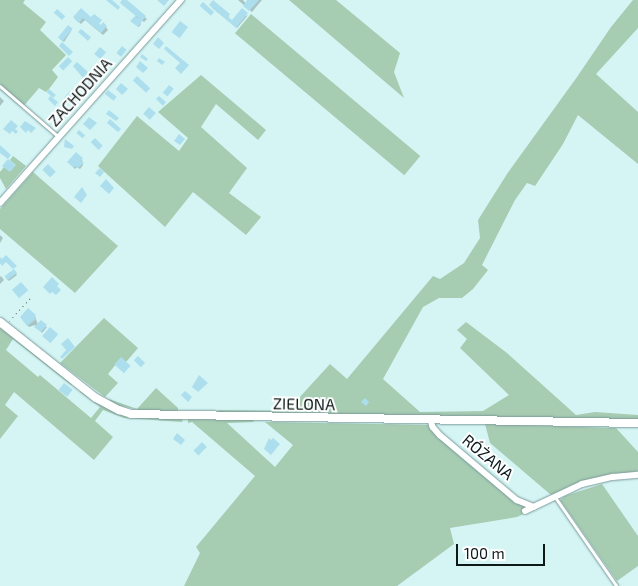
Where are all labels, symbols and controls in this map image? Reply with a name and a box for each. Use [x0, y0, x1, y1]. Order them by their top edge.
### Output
street label: ZACHODNIA [44, 54, 116, 130]
street label: ZIELONA [273, 394, 335, 414]
street label: RÓŻANA [459, 430, 517, 484]
scale bar [458, 534, 547, 566]
text: 100 m [464, 544, 505, 562]

